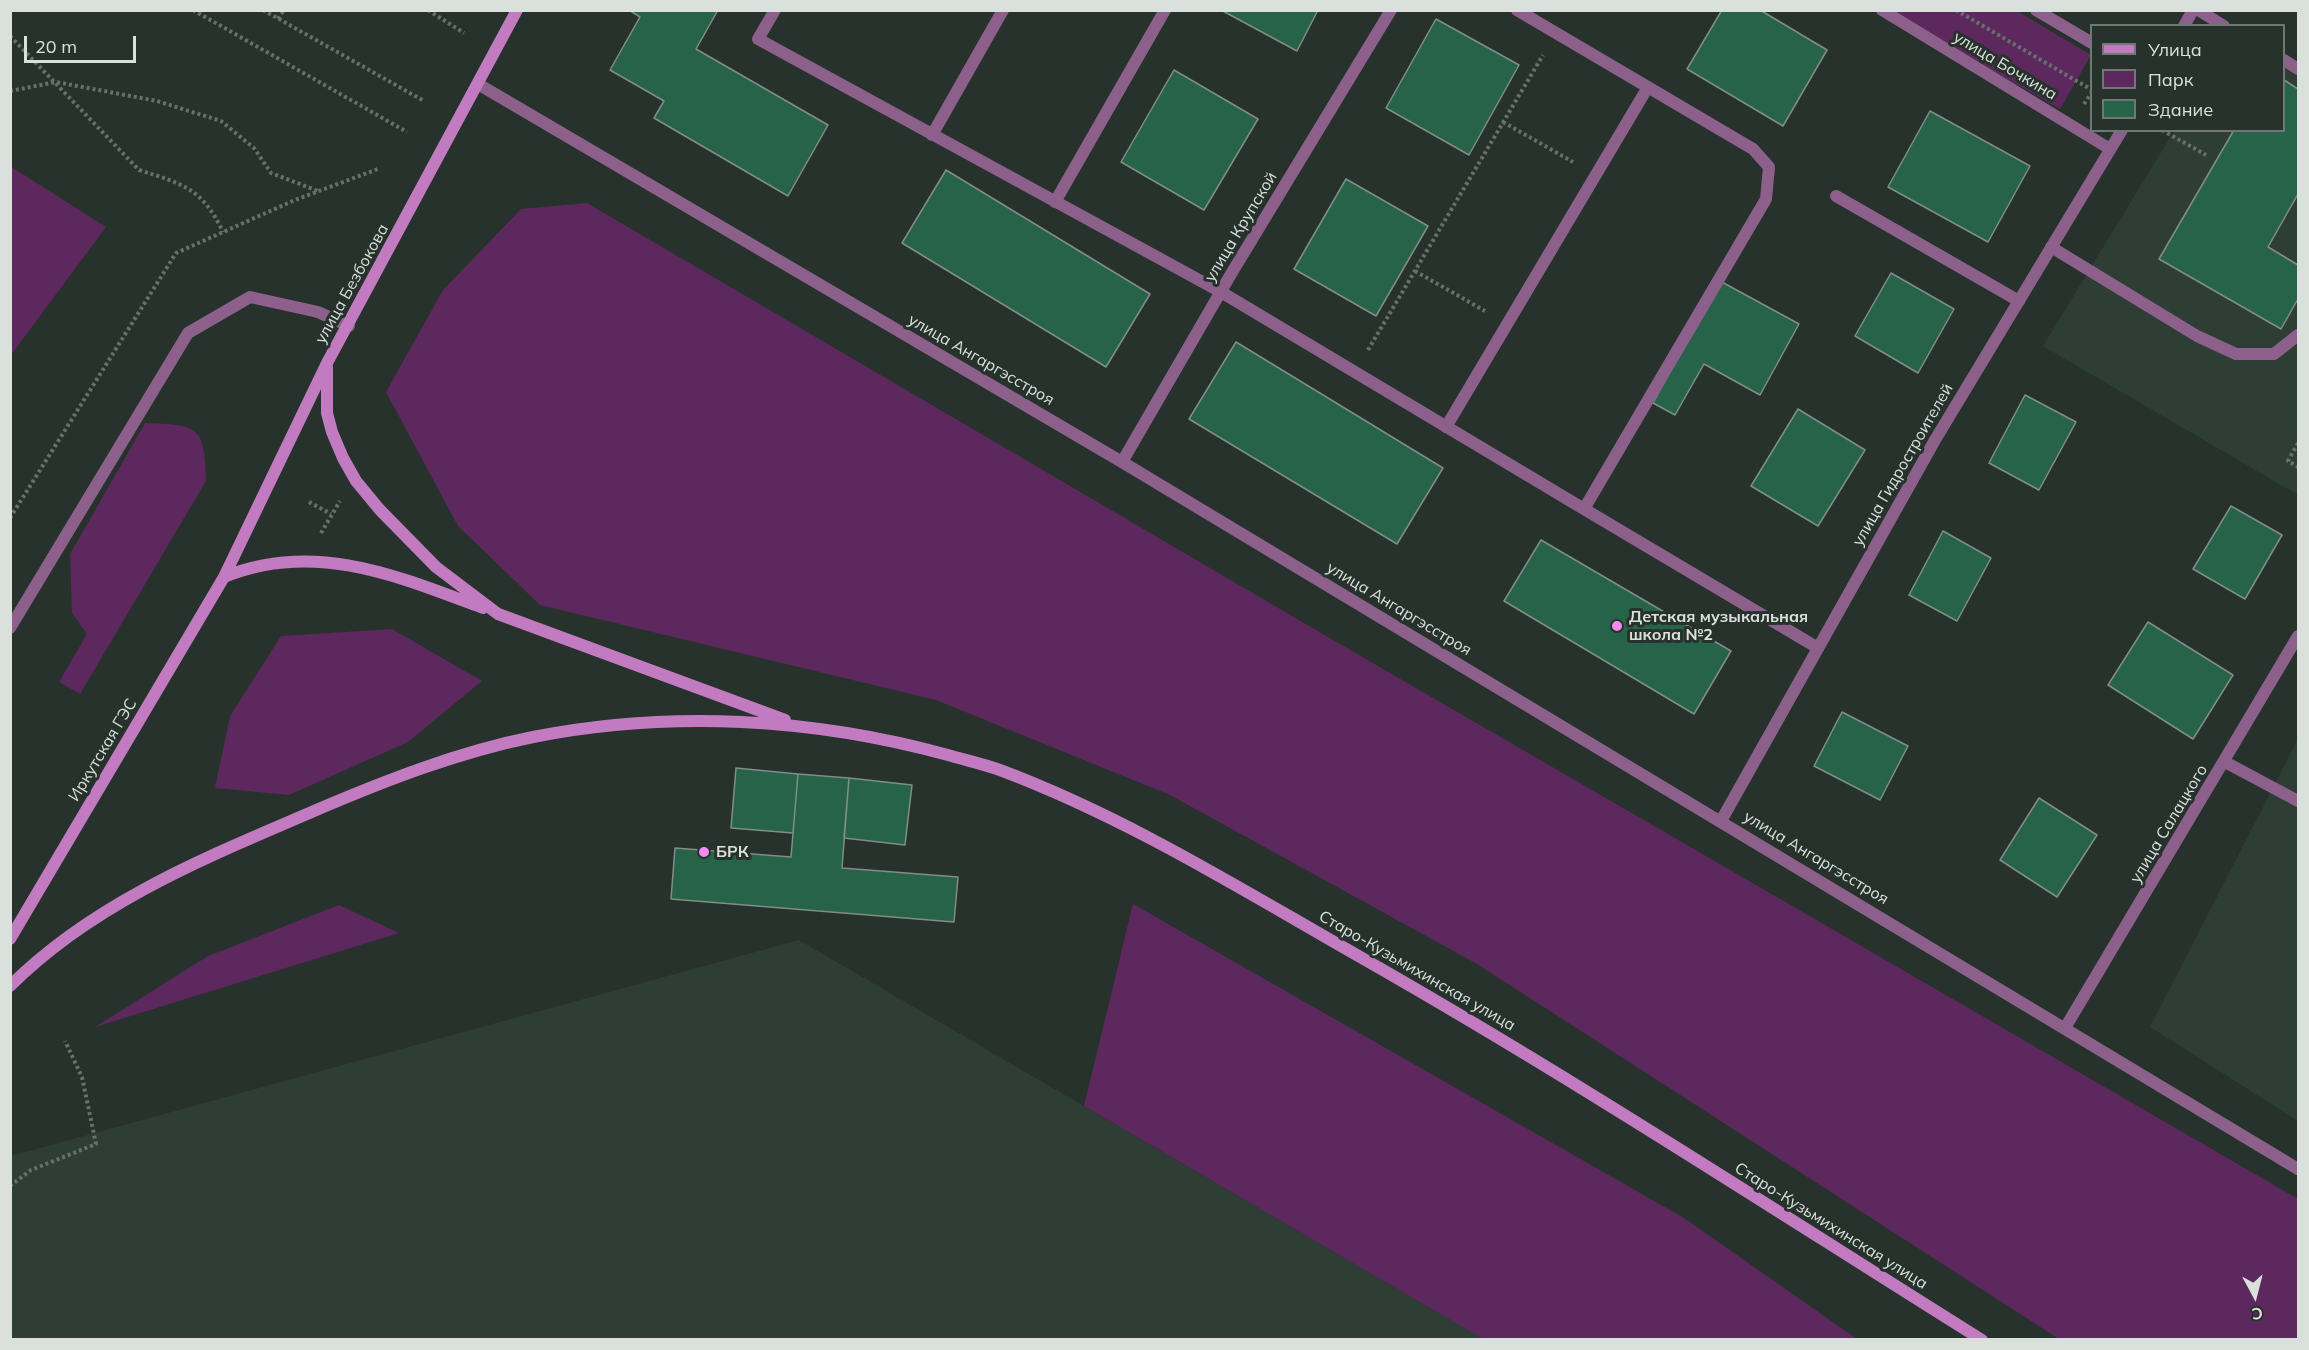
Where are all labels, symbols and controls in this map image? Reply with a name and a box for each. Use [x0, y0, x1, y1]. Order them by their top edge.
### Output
scale bar [27, 24, 140, 62]
legend [2090, 24, 2285, 132]
street label: улица Бочкина [1950, 28, 2060, 104]
text: 20 m [35, 35, 77, 58]
text: Улица [2148, 38, 2202, 61]
text: Парк [2148, 68, 2193, 91]
text: Здание [2148, 98, 2213, 121]
street label: улица Крупской [1201, 169, 1281, 285]
street label: улица Безбокова [311, 221, 393, 347]
street label: улица Ангаргэсстроя [905, 310, 1057, 410]
street label: улица Гидростроителей [1849, 380, 1957, 550]
street label: улица Ангаргэсстроя [1323, 558, 1475, 660]
place label: Детская музыкальная школа №2 [1629, 607, 1808, 645]
marker: Детская музыкальная школа №2 [1610, 619, 1624, 633]
street label: Иркутская ГЭС [65, 695, 141, 805]
street label: улица Салацкого [2126, 761, 2212, 887]
street label: улица Ангаргэсстроя [1740, 807, 1892, 909]
place label: БРК [716, 842, 749, 862]
marker: БРК [697, 845, 711, 859]
street label: Старо-Кузьмихинская улица [1315, 907, 1519, 1035]
street label: Старо-Кузьмихинская улица [1731, 1159, 1931, 1293]
north arrow [2225, 1266, 2285, 1326]
text: С [2251, 1303, 2264, 1324]

